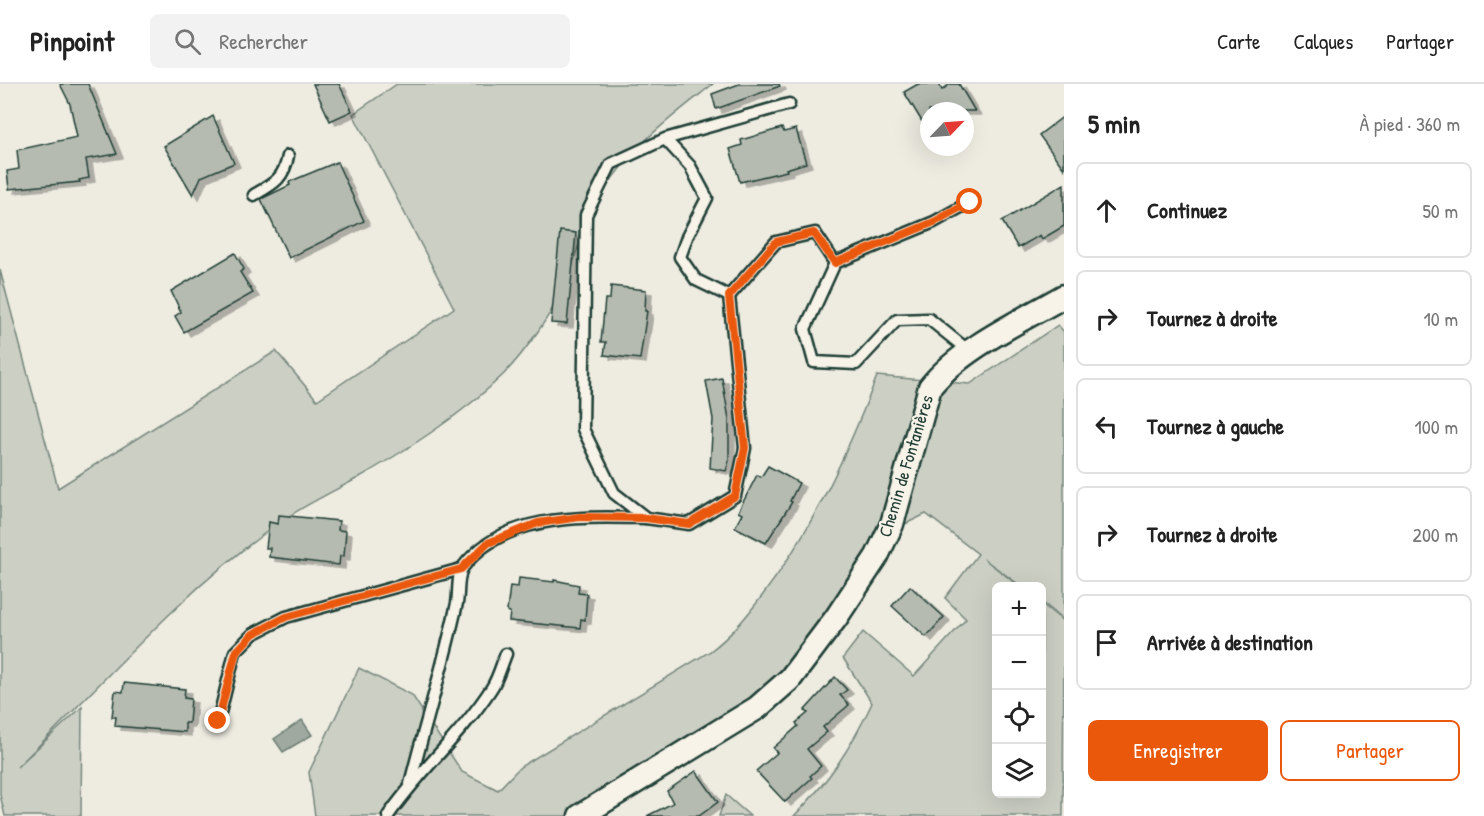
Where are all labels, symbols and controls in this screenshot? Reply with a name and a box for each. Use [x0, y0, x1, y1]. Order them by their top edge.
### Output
search box [150, 14, 570, 68]
text: Pinpoint [30, 22, 114, 60]
icon: search [171, 25, 204, 58]
text: Rechercher [219, 26, 308, 56]
text: Carte [1217, 27, 1260, 56]
text: Calques [1293, 27, 1353, 56]
text: Partager [1386, 27, 1454, 56]
north arrow [920, 102, 974, 156]
text: 5 min [1088, 106, 1140, 141]
text: À pied · 360 m [1360, 110, 1460, 137]
route start [956, 188, 982, 214]
icon: ahead [1090, 194, 1123, 227]
text: Continuez [1147, 195, 1227, 225]
text: 50 m [1422, 197, 1458, 224]
icon: right [1090, 302, 1123, 335]
text: Tournez à droite [1147, 303, 1277, 333]
text: 10 m [1424, 305, 1458, 332]
street label: Chemin de Fontanières [872, 392, 939, 540]
icon: left [1090, 410, 1123, 443]
text: Tournez à gauche [1147, 411, 1284, 441]
text: 100 m [1415, 413, 1458, 440]
icon: right [1090, 518, 1123, 551]
text: Tournez à droite [1147, 519, 1277, 549]
text: 200 m [1413, 521, 1458, 548]
map controls [992, 582, 1046, 798]
button: + [992, 582, 1046, 636]
icon: arrive [1090, 626, 1123, 659]
text: Arrivée à destination [1147, 627, 1313, 657]
button: − [992, 636, 1046, 690]
button: locate [992, 690, 1046, 744]
route end [204, 707, 230, 733]
button: Enregistrer [1088, 720, 1268, 781]
button: Partager [1280, 720, 1460, 781]
button: layers [992, 744, 1046, 798]

